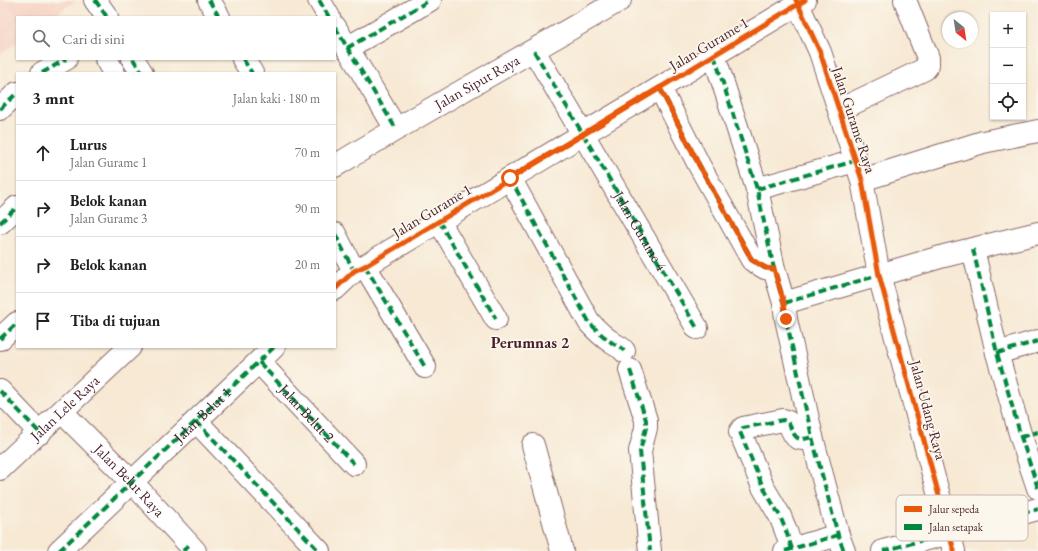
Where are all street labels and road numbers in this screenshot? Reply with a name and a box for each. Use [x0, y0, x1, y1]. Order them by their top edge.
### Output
street label: Jalan Gurame 1 [664, 12, 752, 76]
street label: Jalan Siput Raya [429, 50, 523, 115]
street label: Jalan Gurame Raya [828, 62, 881, 175]
street label: Jalan Gurame 1 [387, 179, 475, 243]
street label: Jalan Gurame 4 [609, 186, 672, 275]
street label: Jalan Udang Raya [906, 356, 951, 462]
street label: Jalan Lele Raya [25, 371, 103, 446]
street label: Jalan Belut 2 [274, 378, 339, 447]
street label: Jalan Belut 1 [168, 382, 235, 448]
street label: Jalan Belut Raya [89, 438, 169, 521]

